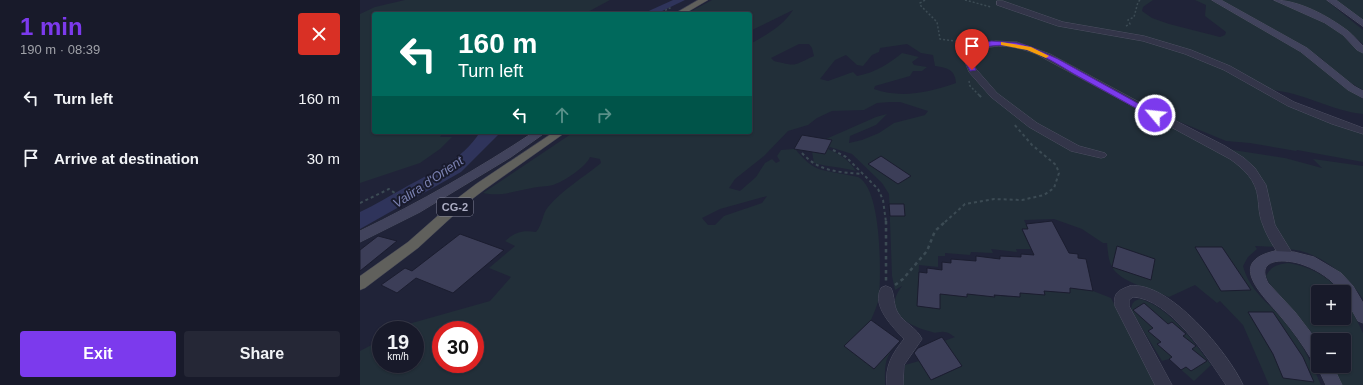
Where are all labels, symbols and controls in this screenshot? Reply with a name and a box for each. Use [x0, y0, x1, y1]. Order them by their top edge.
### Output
text: 1 min [20, 13, 83, 40]
button: close [298, 13, 340, 55]
icon: left [392, 28, 444, 80]
text: 160 m [458, 28, 537, 59]
pin [955, 29, 989, 70]
icon: arrive [961, 35, 983, 57]
text: 190 m · 08:39 [20, 42, 100, 57]
text: Turn left [458, 61, 523, 81]
icon: left [20, 87, 42, 109]
text: Turn left [54, 90, 113, 107]
text: 160 m [298, 90, 340, 107]
position arrow [1134, 94, 1176, 136]
icon: left [509, 104, 531, 126]
icon: ahead [551, 104, 573, 126]
icon: right [593, 104, 615, 126]
icon: arrive [20, 147, 42, 169]
text: Arrive at destination [54, 150, 199, 167]
text: 30 m [307, 150, 340, 167]
water label: Valira d'Orient [390, 152, 467, 211]
road number: CG-2 [437, 198, 473, 216]
map controls [1311, 285, 1351, 373]
button: + [1311, 285, 1351, 325]
speed limit sign: 30 [432, 321, 484, 373]
button: Exit [20, 331, 176, 377]
button: Share [184, 331, 340, 377]
text: 19 [387, 331, 409, 353]
button: − [1311, 333, 1351, 373]
text: km/h [387, 351, 409, 362]

